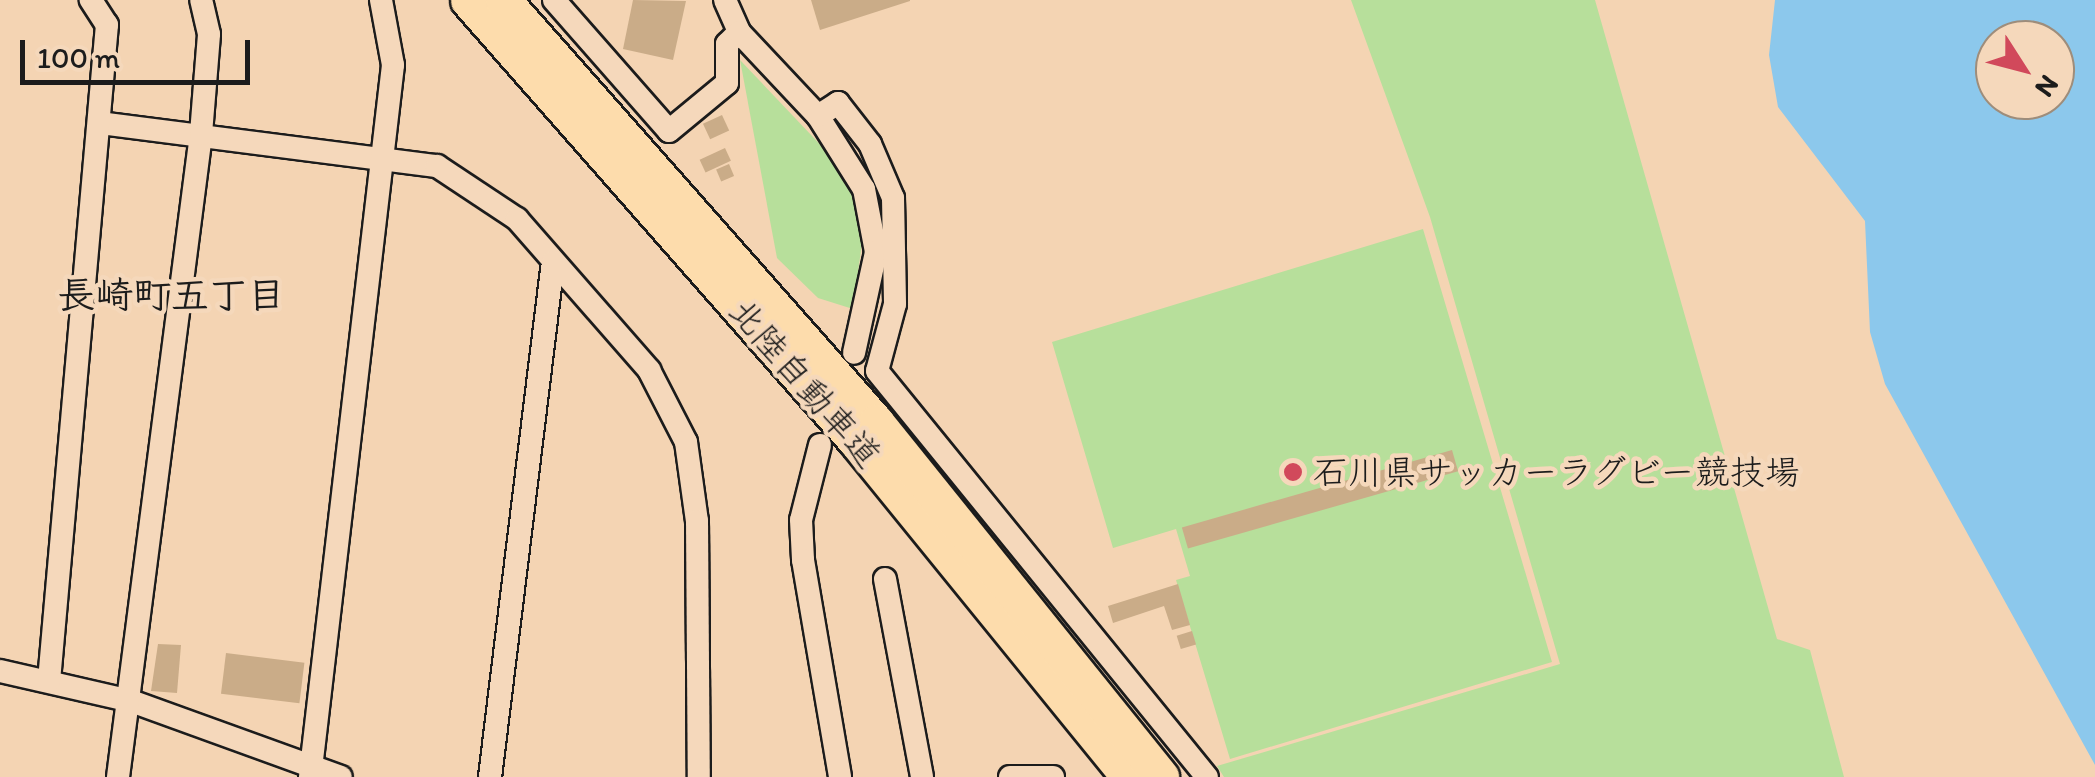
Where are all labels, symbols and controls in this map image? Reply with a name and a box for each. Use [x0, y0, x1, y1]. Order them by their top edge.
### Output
scale bar [25, 20, 255, 82]
north arrow [1975, 20, 2075, 120]
text: 100 m [37, 39, 120, 76]
text: N [2028, 69, 2067, 104]
district label: 長崎町五丁目 [57, 273, 285, 319]
street label: 北陸自動車道 [720, 290, 890, 476]
place label: 石川県サッカーラグビー競技場 [1313, 451, 1801, 493]
marker: 石川県サッカーラグビー競技場 [1282, 461, 1304, 483]

